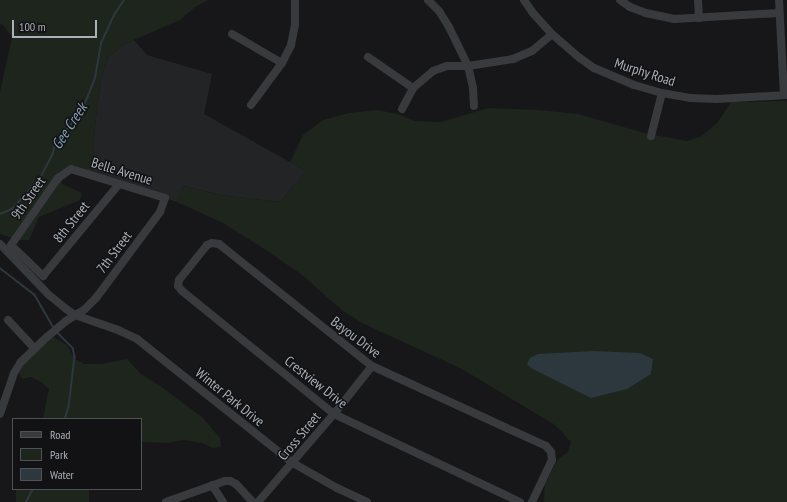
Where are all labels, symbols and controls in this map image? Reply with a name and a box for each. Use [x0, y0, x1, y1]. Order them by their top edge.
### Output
scale bar [14, 12, 99, 38]
text: 100 m [19, 19, 46, 34]
street label: Murphy Road [612, 54, 678, 90]
water label: Gee Creek [47, 99, 91, 153]
street label: Belle Avenue [89, 154, 155, 188]
street label: 9th Street [7, 173, 49, 223]
street label: 8th Street [49, 198, 93, 246]
street label: 7th Street [93, 228, 135, 276]
street label: Bayou Drive [328, 313, 384, 361]
street label: Crestview Drive [281, 352, 351, 412]
street label: Winter Park Drive [192, 364, 268, 430]
street label: Cross Street [274, 409, 324, 463]
legend [12, 418, 142, 490]
text: Road [50, 427, 70, 442]
text: Park [50, 447, 68, 462]
text: Water [50, 467, 74, 482]

